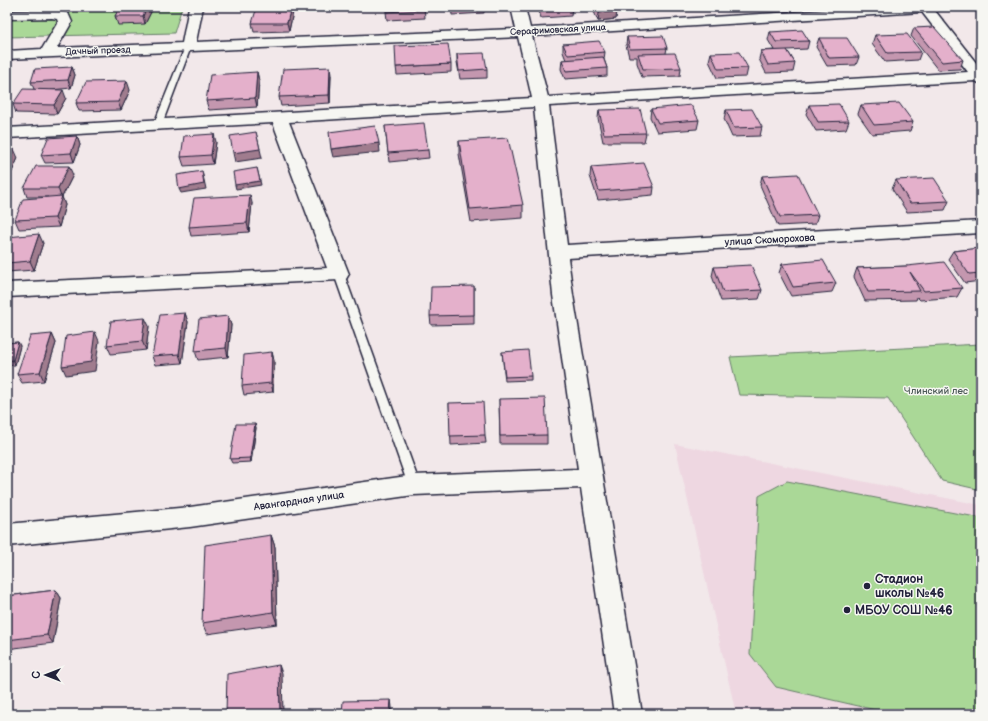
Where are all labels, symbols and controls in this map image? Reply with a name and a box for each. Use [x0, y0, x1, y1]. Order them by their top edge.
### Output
street label: Серафимовская улица [510, 22, 607, 38]
street label: Дачный проезд [65, 44, 131, 58]
street label: улица Скоморохова [724, 232, 816, 248]
park label: Члинский лес [904, 385, 968, 397]
street label: Авангардная улица [252, 489, 345, 513]
place label: Стадион школы №46 [875, 572, 944, 601]
marker: Стадион школы №46 [862, 581, 872, 591]
place label: МБОУ СОШ №46 [855, 603, 953, 618]
marker: МБОУ СОШ №46 [842, 605, 852, 615]
north arrow [26, 655, 66, 695]
text: С [30, 671, 43, 679]

